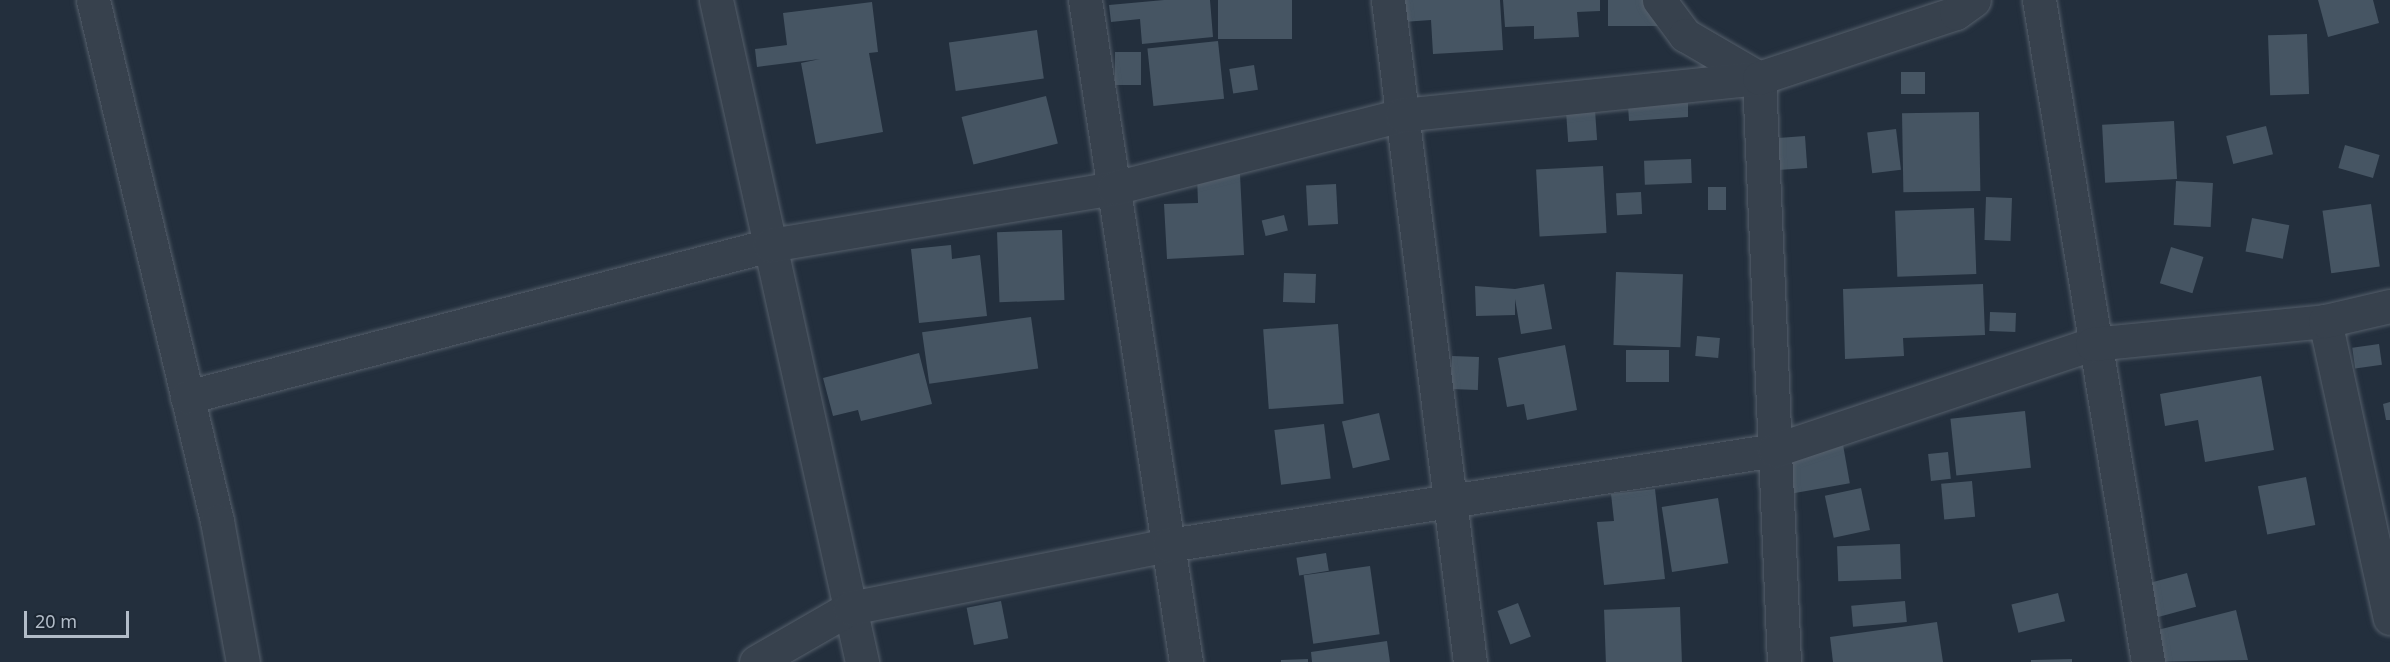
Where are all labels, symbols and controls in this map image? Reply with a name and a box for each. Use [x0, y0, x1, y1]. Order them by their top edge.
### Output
scale bar [27, 599, 132, 637]
text: 20 m [35, 609, 77, 633]

